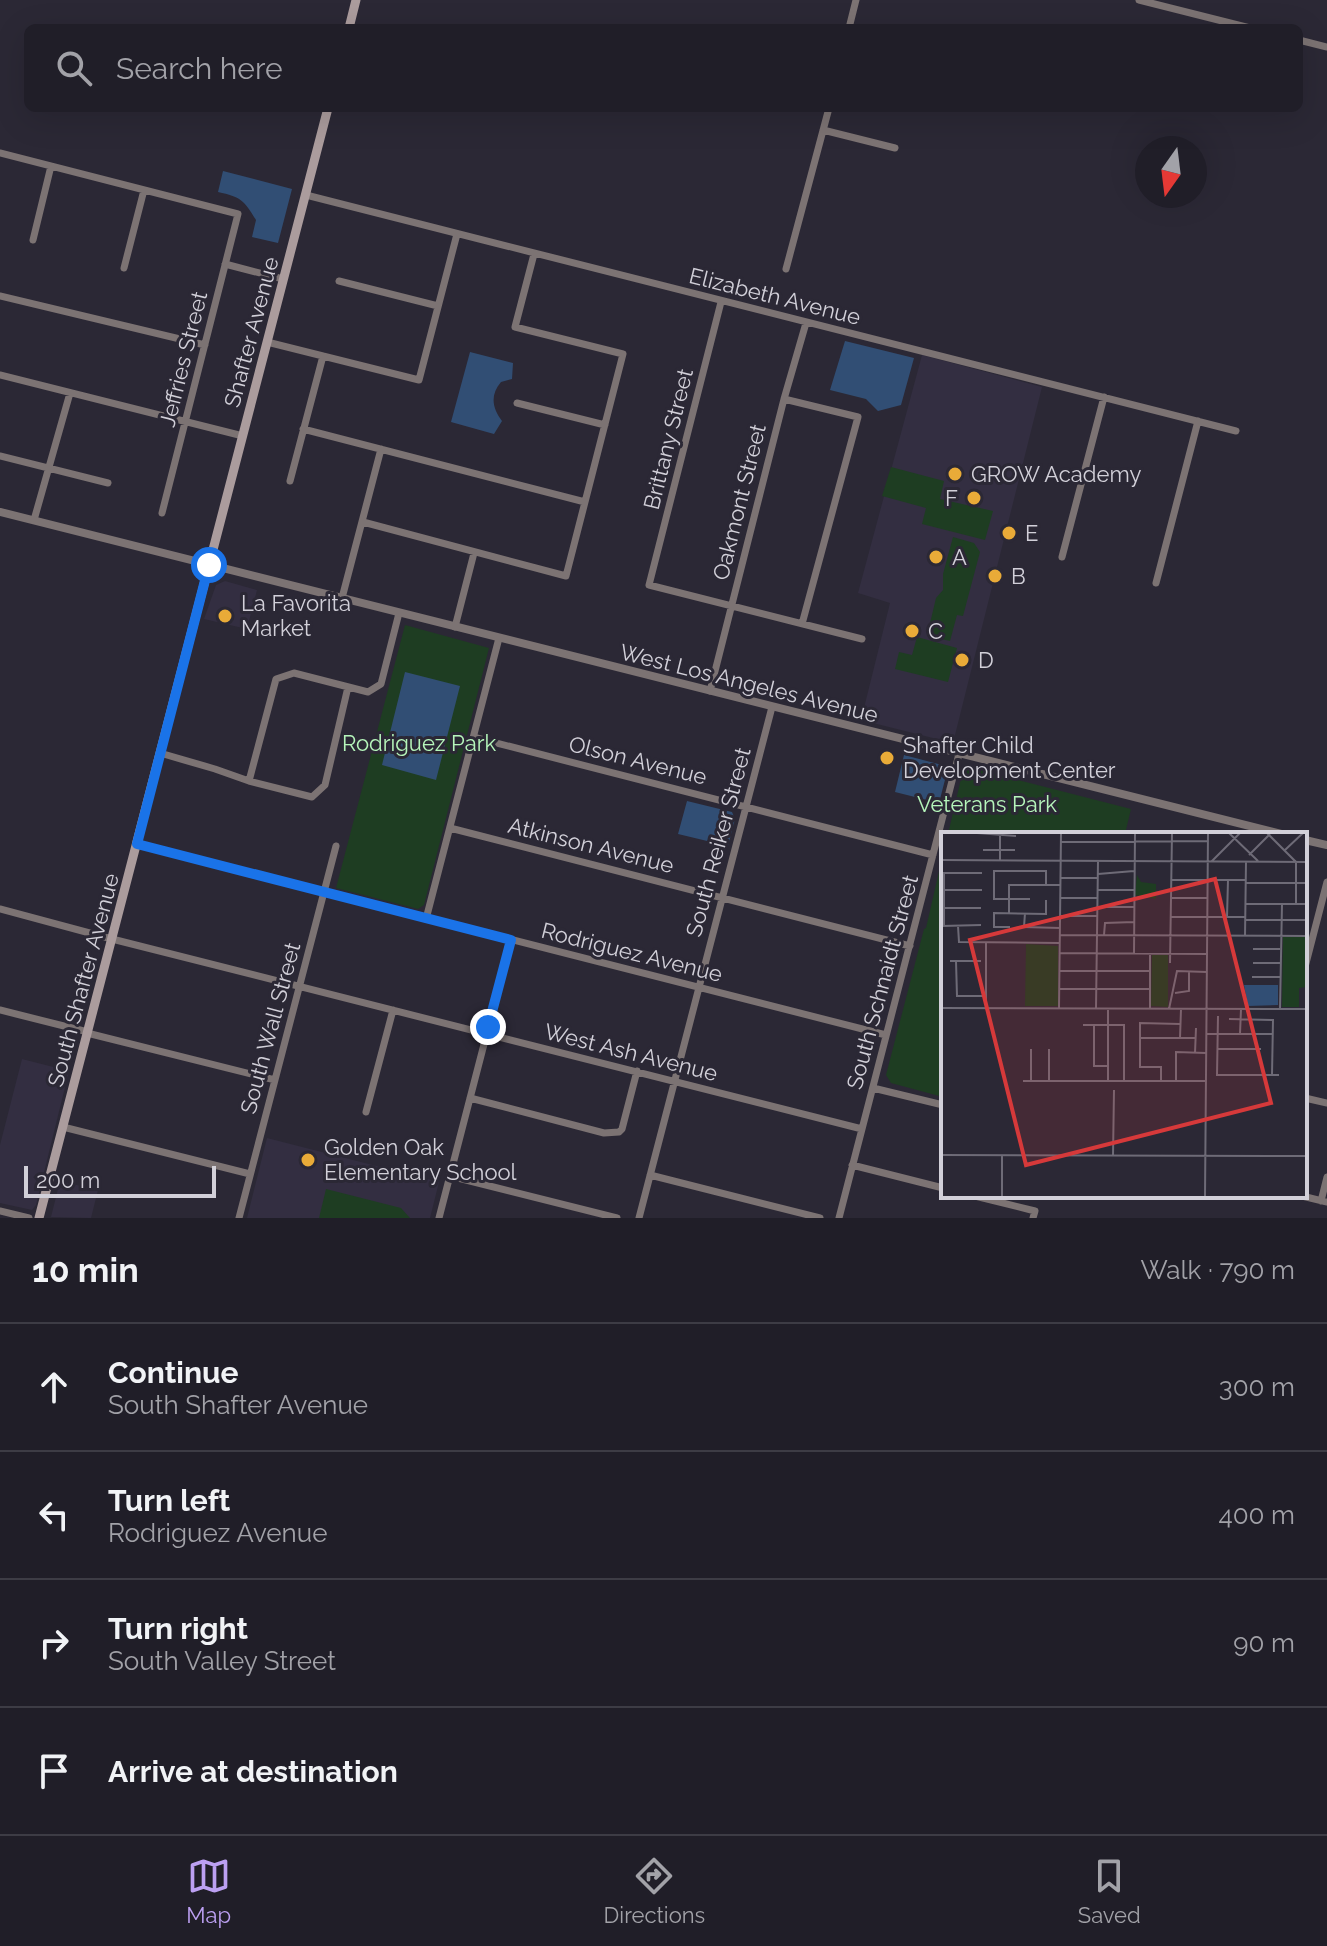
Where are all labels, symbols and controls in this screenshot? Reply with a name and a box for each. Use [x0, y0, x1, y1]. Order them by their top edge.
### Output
search box [24, 24, 1303, 112]
icon: search [52, 46, 96, 90]
text: Search here [116, 51, 283, 86]
north arrow [1135, 136, 1207, 208]
street label: Shafter Avenue [218, 254, 284, 410]
street label: Elizabeth Avenue [687, 262, 863, 330]
street label: Jeffries Street [154, 288, 213, 429]
street label: Brittany Street [638, 365, 698, 512]
street label: Oakmont Street [707, 421, 771, 583]
place label: GROW Academy [971, 461, 1141, 487]
marker: GROW Academy [946, 465, 964, 483]
place label: F [945, 485, 958, 511]
marker: F [965, 489, 983, 507]
place label: E [1025, 520, 1038, 546]
marker: E [1000, 524, 1018, 542]
place label: A [952, 544, 967, 570]
route start [191, 547, 227, 583]
marker: A [927, 548, 945, 566]
place label: B [1011, 563, 1026, 589]
marker: B [986, 567, 1004, 585]
place label: La Favorita Market [241, 590, 351, 641]
marker: La Favorita Market [216, 607, 234, 625]
place label: C [928, 618, 943, 644]
marker: C [903, 622, 921, 640]
street label: West Los Angeles Avenue [617, 638, 881, 728]
place label: D [978, 647, 994, 673]
marker: D [953, 651, 971, 669]
park label: Rodriguez Park [342, 730, 496, 756]
street label: Olson Avenue [566, 730, 710, 790]
place label: Shafter Child Development Center [903, 732, 1116, 783]
street label: South Reiker Street [680, 744, 756, 939]
marker: Shafter Child Development Center [878, 749, 896, 767]
park label: Veterans Park [917, 791, 1057, 817]
street label: Atkinson Avenue [506, 812, 677, 878]
inset map [941, 832, 1307, 1198]
street label: South Shafter Avenue [42, 870, 124, 1090]
street label: South Schnaidt Street [841, 871, 923, 1092]
street label: Rodriguez Avenue [539, 917, 725, 987]
street label: South Wall Street [235, 939, 306, 1117]
route end [470, 1009, 506, 1045]
street label: West Ash Avenue [542, 1018, 720, 1086]
place label: Golden Oak Elementary School [324, 1134, 517, 1185]
marker: Golden Oak Elementary School [299, 1151, 317, 1169]
scale bar [24, 1162, 216, 1198]
text: 200 m [36, 1167, 100, 1193]
text: 10 min [32, 1250, 139, 1290]
text: Walk · 790 m [1140, 1255, 1295, 1285]
text: Continue [108, 1355, 239, 1390]
icon: ahead [32, 1365, 76, 1409]
text: 300 m [1219, 1372, 1295, 1402]
text: South Shafter Avenue [108, 1390, 368, 1420]
text: Turn left [108, 1483, 230, 1518]
icon: left [32, 1493, 76, 1537]
text: 400 m [1218, 1500, 1295, 1530]
text: Rodriguez Avenue [108, 1518, 327, 1548]
text: Turn right [108, 1611, 248, 1646]
icon: right [32, 1621, 76, 1665]
text: 90 m [1233, 1628, 1295, 1658]
text: South Valley Street [108, 1646, 336, 1676]
icon: arrive [32, 1749, 76, 1793]
text: Arrive at destination [108, 1754, 398, 1789]
tab: Map [186, 1854, 231, 1928]
tab: Directions [604, 1854, 705, 1928]
tab: Saved [1078, 1854, 1141, 1928]

